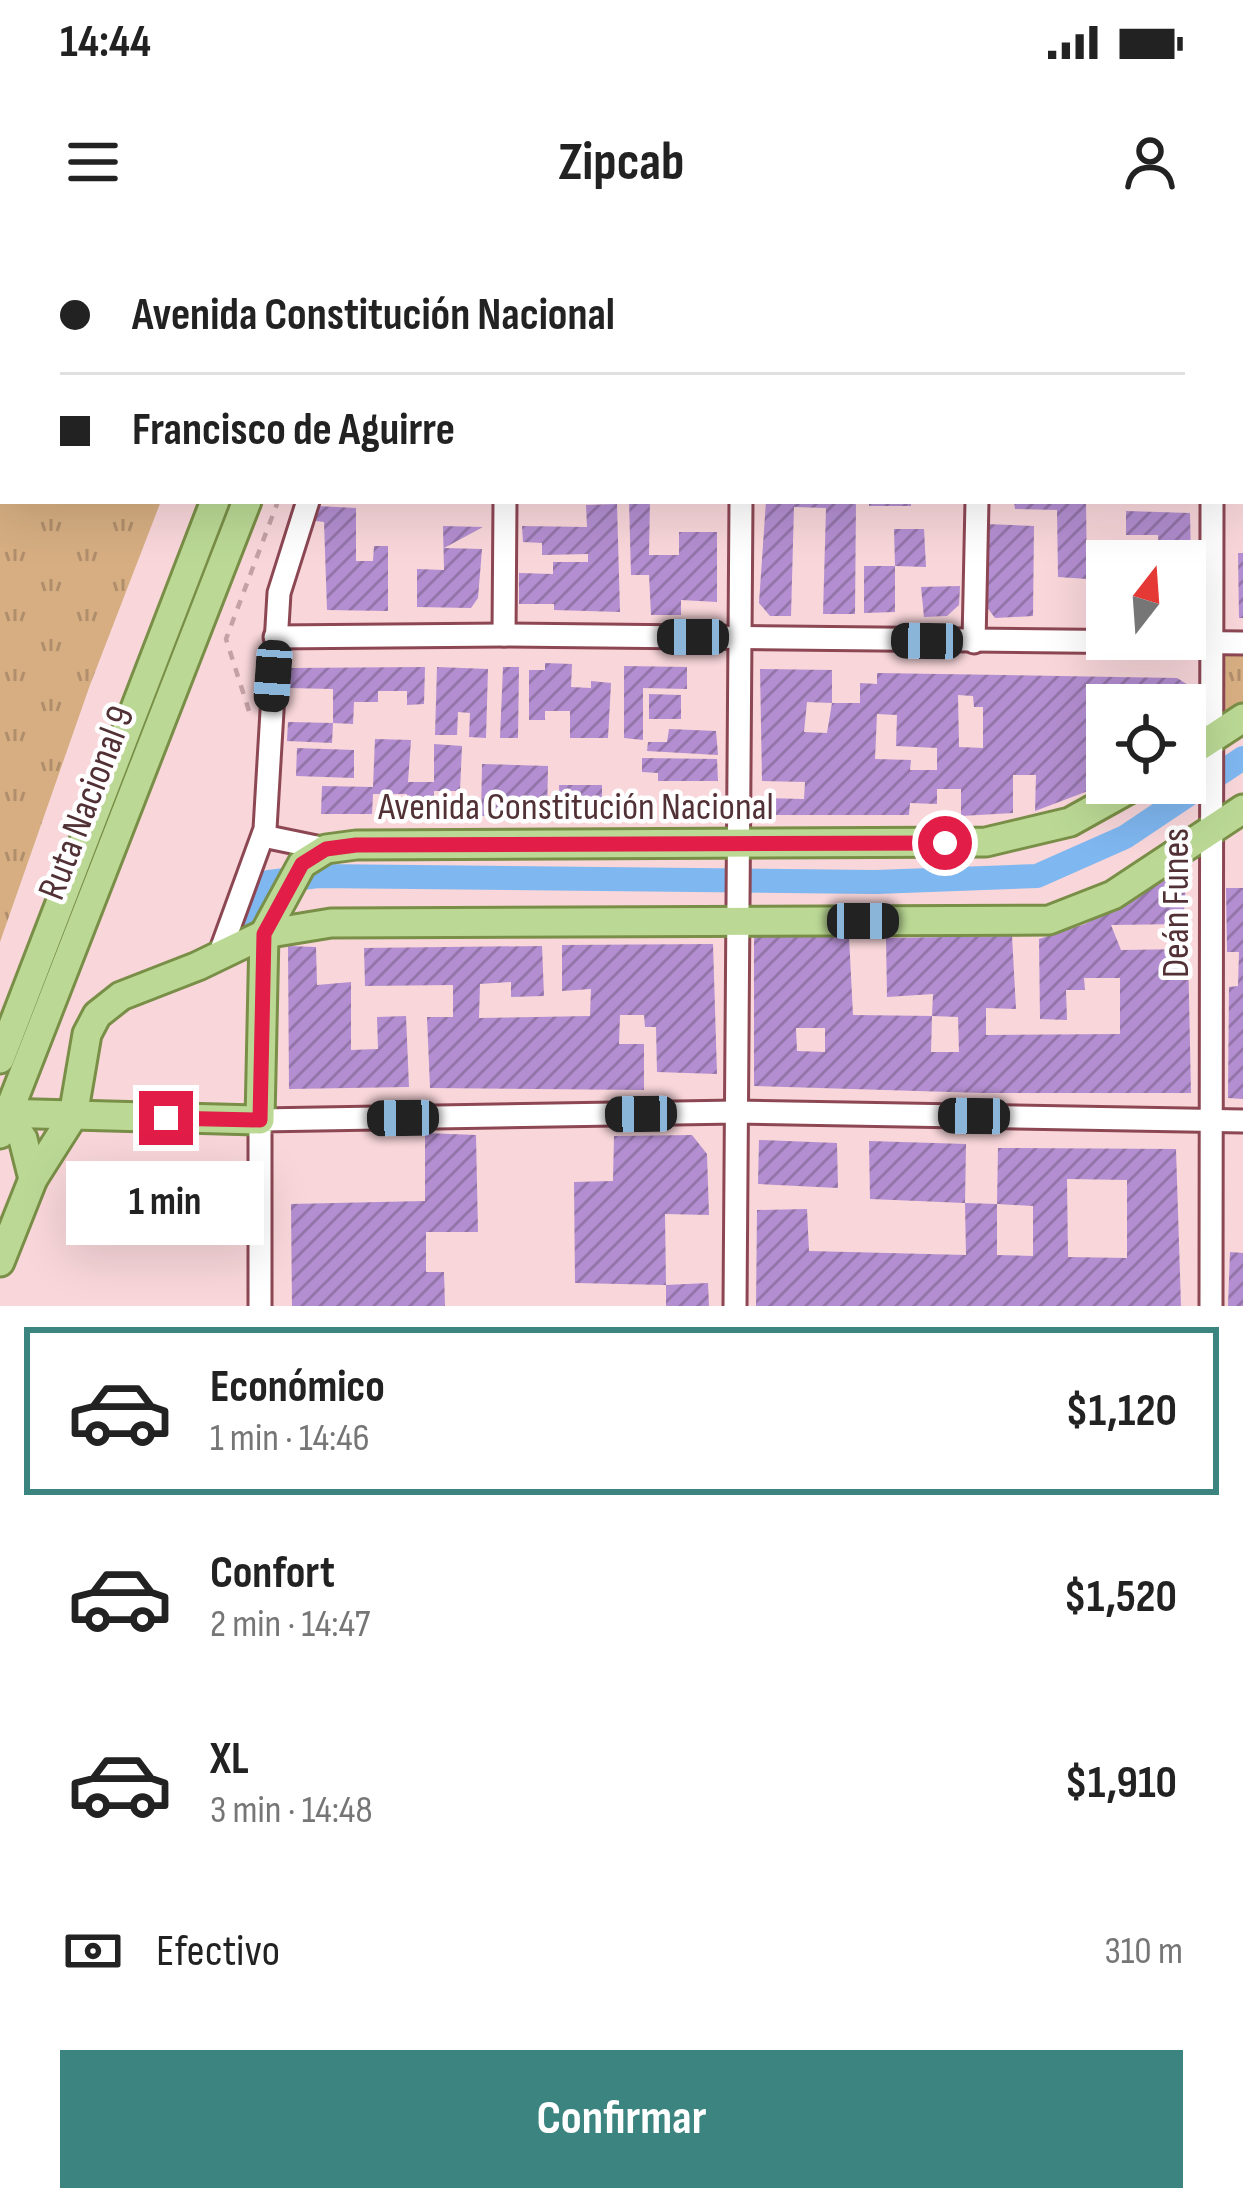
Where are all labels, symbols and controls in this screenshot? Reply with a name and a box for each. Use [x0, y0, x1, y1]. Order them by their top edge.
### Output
text: 14:44 [60, 15, 151, 70]
icon: menu [60, 129, 126, 195]
icon: person [1117, 129, 1183, 195]
text: Zipcab [558, 130, 685, 195]
text: Avenida Constitución Nacional [132, 288, 615, 343]
text: Francisco de Aguirre [132, 403, 455, 458]
north arrow [1086, 540, 1206, 660]
map controls [1086, 540, 1206, 804]
car [657, 619, 729, 655]
car [891, 622, 963, 660]
car [253, 639, 293, 713]
button: locate [1086, 684, 1206, 804]
street label: Ruta Nacional 9 [29, 700, 145, 906]
street label: Avenida Constitución Nacional [377, 784, 774, 831]
route start [918, 816, 972, 870]
street label: Deán Funes [1153, 828, 1200, 978]
car [827, 903, 899, 939]
route end [139, 1091, 193, 1145]
car [605, 1095, 677, 1133]
car [938, 1097, 1010, 1135]
car [367, 1099, 439, 1137]
callout: 1 min [67, 1160, 265, 1244]
text: 1 min [129, 1179, 201, 1226]
icon: car [66, 1357, 174, 1465]
text: Económico [210, 1360, 385, 1415]
text: $1,120 [1065, 1384, 1177, 1439]
text: 1 min · 14:46 [210, 1415, 370, 1462]
icon: car [66, 1543, 174, 1651]
text: Confort [210, 1546, 335, 1601]
text: $1,520 [1064, 1570, 1177, 1625]
text: 2 min · 14:47 [210, 1601, 370, 1648]
icon: car [66, 1729, 174, 1837]
text: XL [210, 1732, 249, 1787]
text: $1,910 [1065, 1756, 1177, 1811]
text: 3 min · 14:48 [210, 1787, 373, 1834]
icon: cash [60, 1918, 126, 1984]
text: Efectivo [156, 1924, 280, 1979]
text: 310 m [1104, 1928, 1183, 1975]
button: Confirmar [60, 2050, 1183, 2188]

